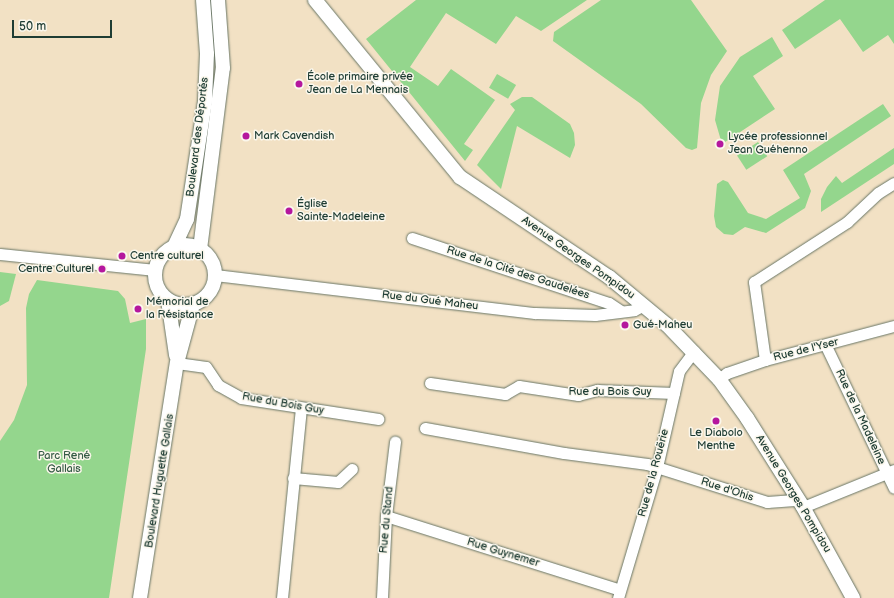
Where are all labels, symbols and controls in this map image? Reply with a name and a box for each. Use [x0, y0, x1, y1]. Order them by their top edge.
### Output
scale bar [14, 12, 114, 38]
text: 50 m [19, 19, 46, 34]
place label: École primaire privée Jean de La Mennais [307, 71, 413, 97]
street label: Boulevard des Déportés [184, 76, 212, 198]
marker: École primaire privée Jean de La Mennais [294, 79, 304, 89]
place label: Mark Cavendish [254, 129, 334, 143]
marker: Mark Cavendish [241, 131, 251, 141]
place label: Lycée professionnel Jean Guéhenno [728, 131, 827, 157]
marker: Lycée professionnel Jean Guéhenno [715, 139, 725, 149]
place label: Église Sainte-Madeleine [297, 198, 385, 224]
marker: Église Sainte-Madeleine [284, 206, 294, 216]
street label: Avenue Georges Pompidou [519, 214, 637, 302]
street label: Rue de la Cité des Gaudelées [445, 244, 591, 302]
place label: Centre culturel [130, 249, 204, 263]
marker: Centre culturel [117, 251, 127, 261]
place label: Centre Culturel [18, 262, 94, 276]
marker: Centre Culturel [97, 264, 107, 274]
street label: Rue du Gué Maheu [381, 289, 479, 313]
place label: Mémorial de la Résistance [146, 296, 213, 322]
marker: Mémorial de la Résistance [133, 304, 143, 314]
place label: Gué-Maheu [633, 318, 692, 332]
marker: Gué-Maheu [620, 320, 630, 330]
street label: Rue de l'Yser [772, 336, 840, 364]
street label: Rue de la Madeleine [832, 367, 888, 467]
street label: Rue du Bois Guy [569, 385, 651, 399]
street label: Rue du Bois Guy [241, 390, 325, 418]
street label: Boulevard Huguette Gallais [143, 413, 177, 549]
marker: Le Diabolo Menthe [711, 416, 721, 426]
place label: Le Diabolo Menthe [689, 427, 743, 453]
street label: Rue de la Rouërie [636, 428, 672, 518]
street label: Avenue Georges Pompidou [752, 433, 834, 555]
park label: Parc René Gallais [38, 450, 90, 476]
street label: Rue d'Ohis [699, 475, 755, 505]
street label: Rue du Stand [377, 486, 397, 554]
street label: Rue Guynemer [465, 536, 541, 570]

